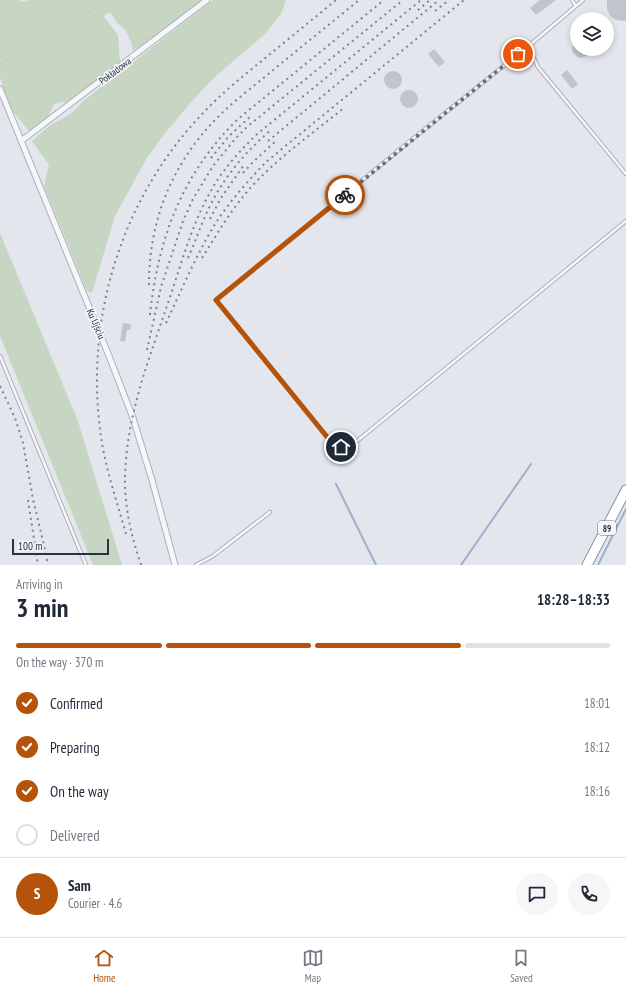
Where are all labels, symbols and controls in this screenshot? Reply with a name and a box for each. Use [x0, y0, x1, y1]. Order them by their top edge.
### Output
map controls [570, 12, 614, 56]
button: layers [570, 12, 614, 56]
pin [501, 37, 535, 71]
icon: bag [507, 43, 529, 65]
street label: Pokładowa [96, 55, 134, 87]
courier [325, 175, 365, 215]
icon: bike [334, 184, 356, 206]
street label: Ku Ujściu [84, 307, 108, 341]
pin [324, 430, 358, 464]
icon: home [330, 436, 352, 458]
road number: 89 [598, 521, 616, 535]
scale bar [12, 537, 109, 556]
text: 100 m [18, 539, 42, 553]
text: Arriving in [16, 576, 63, 593]
text: 18:28–18:33 [537, 590, 610, 609]
text: 3 min [16, 591, 69, 624]
text: On the way · 370 m [16, 654, 103, 671]
icon: check [16, 692, 38, 714]
text: Confirmed [50, 694, 103, 713]
text: 18:01 [584, 695, 610, 712]
icon: check [16, 736, 38, 758]
text: Preparing [50, 738, 100, 757]
text: 18:12 [584, 739, 610, 756]
icon: check [16, 780, 38, 802]
text: On the way [50, 782, 109, 801]
text: 18:16 [584, 783, 610, 800]
text: Delivered [50, 826, 100, 845]
button: chat [516, 873, 558, 915]
button: phone [568, 873, 610, 915]
text: Sam [68, 876, 91, 895]
text: S [34, 884, 40, 903]
text: Courier · 4.6 [68, 895, 122, 912]
tab: Home [93, 947, 116, 985]
tab: Map [302, 947, 324, 985]
tab: Saved [510, 947, 533, 985]

